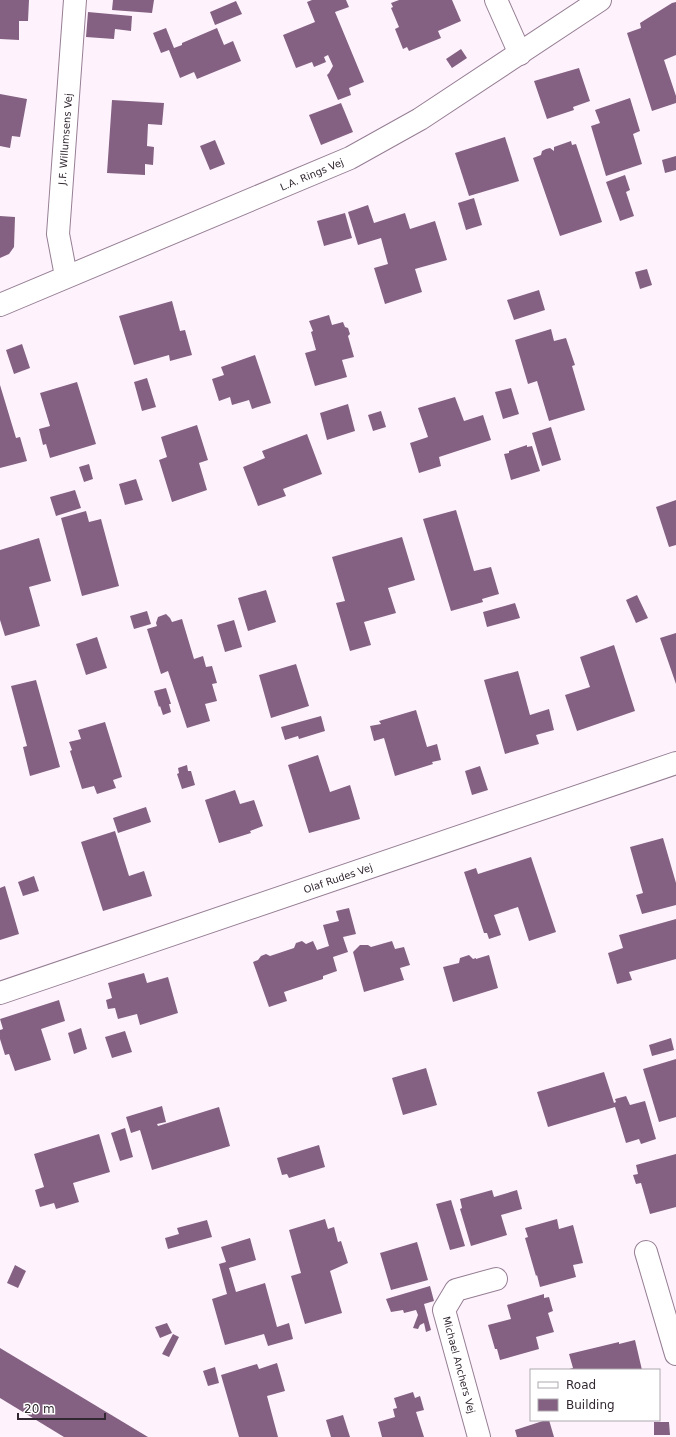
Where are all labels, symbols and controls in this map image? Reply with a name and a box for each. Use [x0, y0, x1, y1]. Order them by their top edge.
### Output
street label: J.F. Willumsens Vej [56, 93, 74, 186]
street label: L.A. Rings Vej [278, 156, 345, 192]
street label: Olaf Rudes Vej [302, 861, 374, 895]
street label: Michael Anchers Vej [441, 1315, 477, 1415]
legend [530, 1369, 660, 1421]
text: Road [566, 1378, 596, 1392]
scale bar [18, 1395, 105, 1421]
text: Building [566, 1398, 615, 1412]
text: 20 m [24, 1402, 55, 1416]

